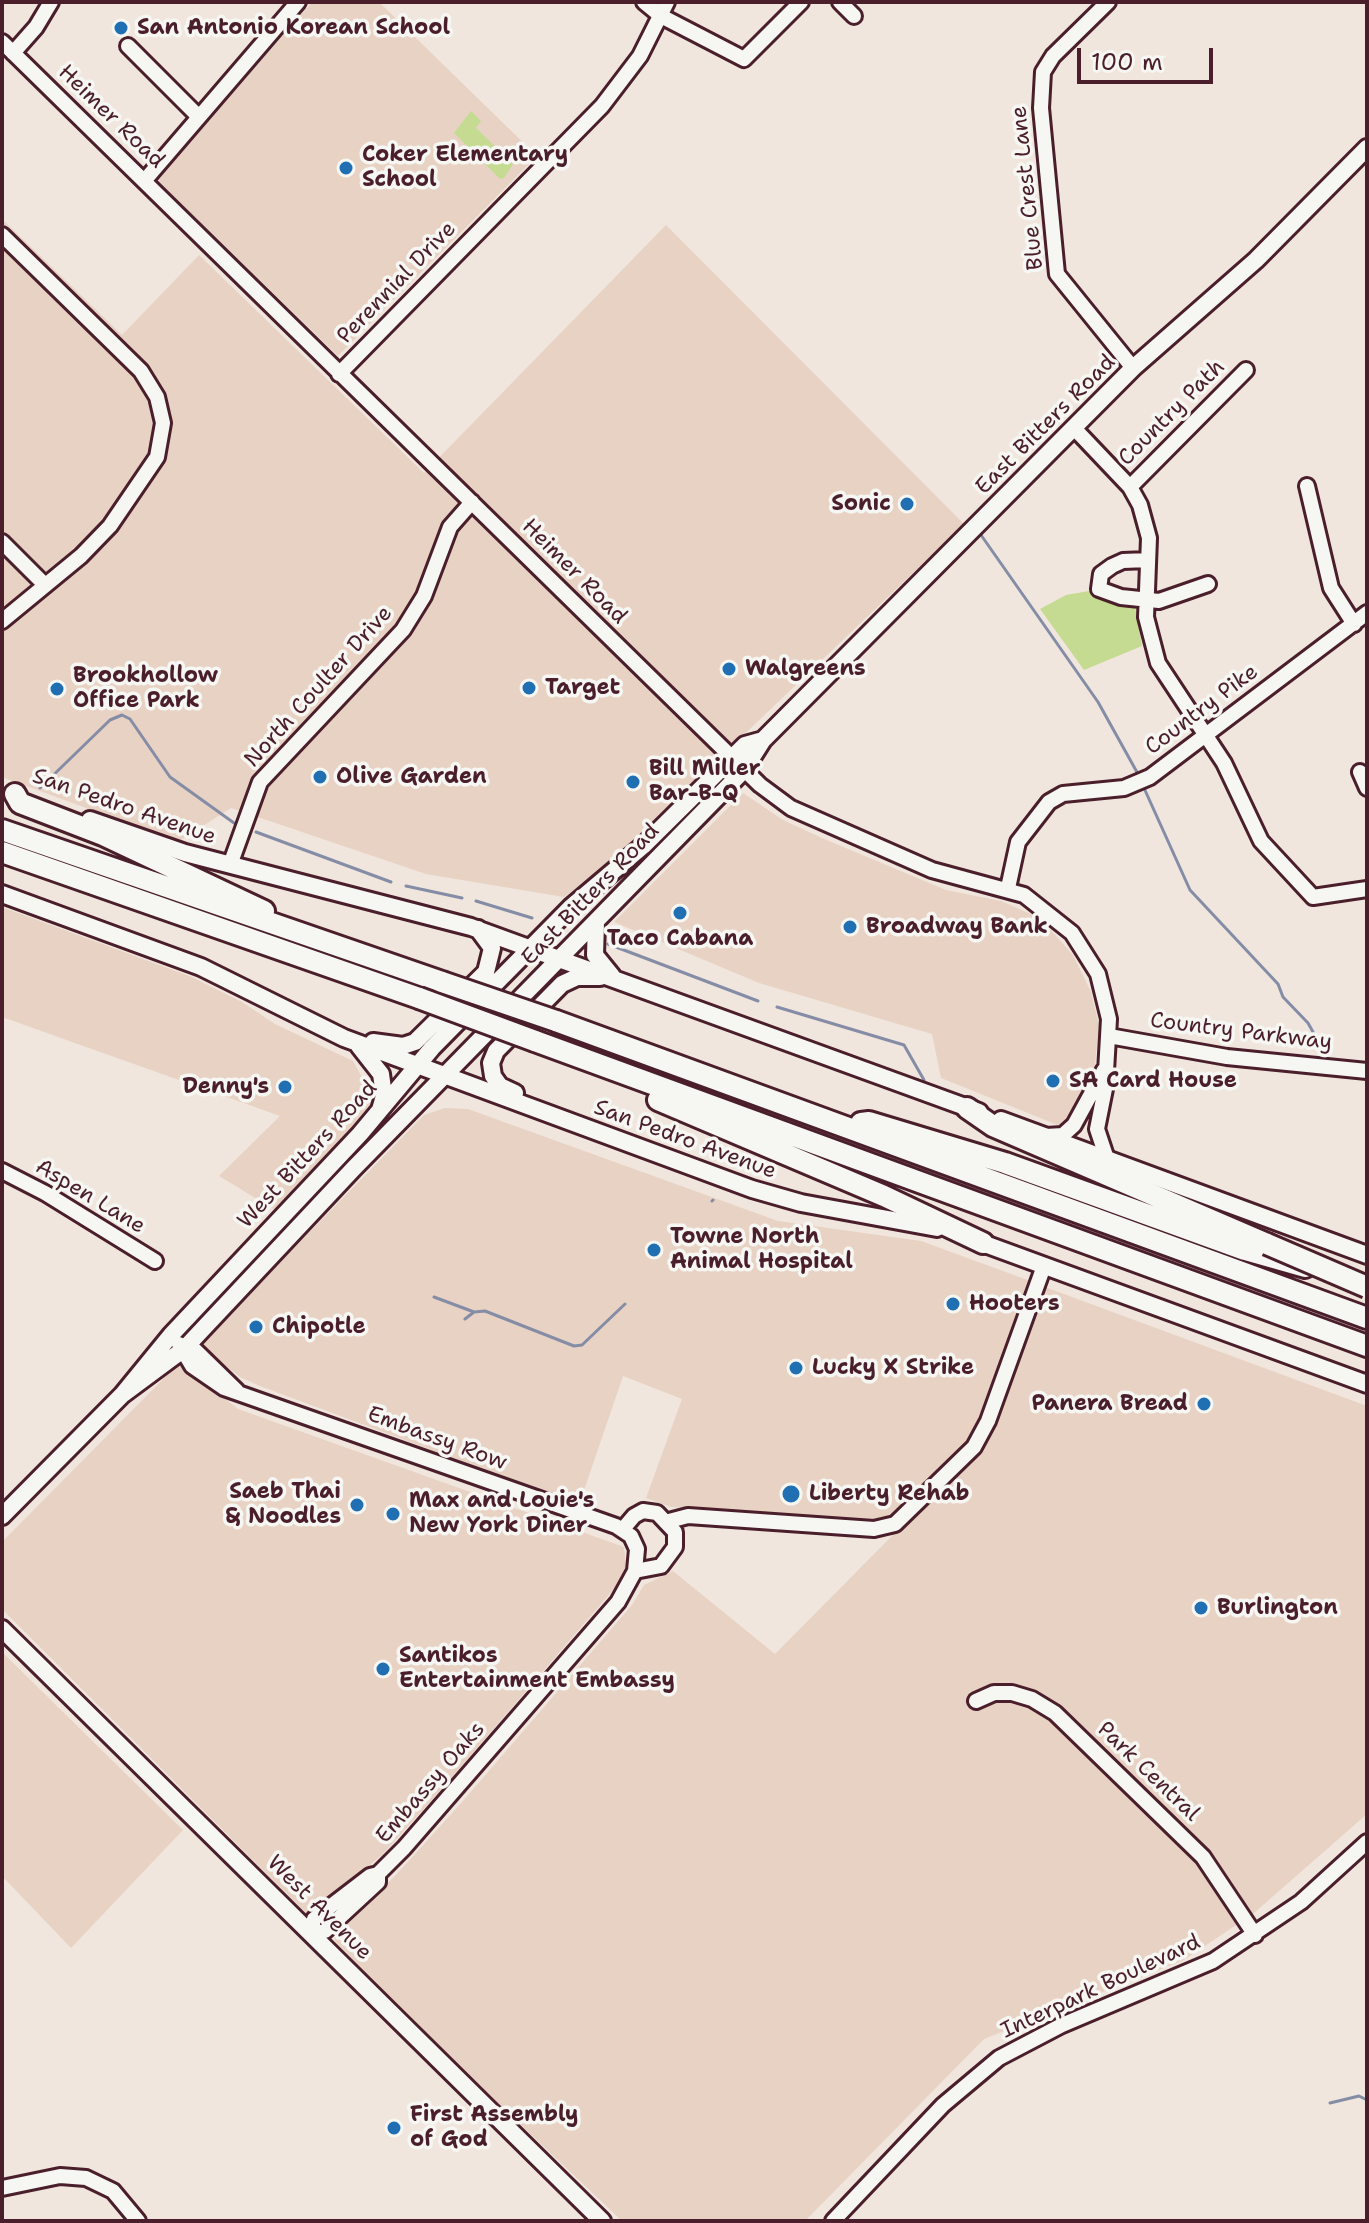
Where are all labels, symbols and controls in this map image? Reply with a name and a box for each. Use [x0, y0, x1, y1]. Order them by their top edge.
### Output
place label: San Antonio Korean School [137, 15, 450, 41]
marker: San Antonio Korean School [112, 19, 130, 37]
scale bar [1081, 32, 1217, 82]
text: 100 m [1091, 46, 1163, 78]
street label: Heimer Road [52, 60, 170, 174]
street label: Blue Crest Lane [1006, 105, 1050, 271]
place label: Coker Elementary School [362, 142, 568, 194]
marker: Coker Elementary School [337, 159, 355, 177]
street label: Perennial Drive [332, 216, 462, 350]
street label: East Bitters Road [971, 350, 1121, 500]
street label: Country Path [1113, 354, 1231, 472]
place label: Sonic [831, 491, 891, 517]
marker: Sonic [898, 495, 916, 513]
street label: Heimer Road [516, 514, 632, 630]
street label: North Coulter Drive [240, 601, 398, 773]
place label: Walgreens [745, 656, 866, 682]
street label: Country Pike [1140, 659, 1264, 761]
marker: Walgreens [720, 660, 738, 678]
place label: Brookhollow Office Park [73, 663, 218, 714]
place label: Target [545, 675, 620, 701]
marker: Target [520, 679, 538, 697]
marker: Brookhollow Office Park [48, 680, 66, 698]
place label: Bill Miller Bar-B-Q [649, 756, 760, 808]
street label: San Pedro Avenue [29, 763, 219, 851]
place label: Olive Garden [336, 764, 487, 790]
marker: Olive Garden [311, 768, 329, 786]
marker: Bill Miller Bar-B-Q [624, 773, 642, 791]
street label: East Bitters Road [517, 819, 665, 971]
marker: Taco Cabana [671, 904, 689, 922]
place label: Broadway Bank [866, 914, 1048, 940]
marker: Broadway Bank [841, 918, 859, 936]
place label: Taco Cabana [607, 926, 753, 952]
street label: Country Parkway [1149, 1008, 1333, 1056]
place label: SA Card House [1069, 1068, 1237, 1094]
marker: SA Card House [1044, 1072, 1062, 1090]
place label: Denny's [183, 1074, 269, 1100]
street label: West Bitters Road [233, 1076, 383, 1234]
marker: Denny's [276, 1078, 294, 1096]
street label: San Pedro Avenue [590, 1095, 780, 1185]
street label: Aspen Lane [30, 1154, 150, 1240]
place label: Towne North Animal Hospital [670, 1224, 853, 1276]
marker: Towne North Animal Hospital [645, 1241, 663, 1259]
place label: Hooters [969, 1291, 1060, 1317]
marker: Hooters [944, 1295, 962, 1313]
place label: Chipotle [272, 1314, 366, 1340]
marker: Chipotle [247, 1318, 265, 1336]
place label: Lucky X Strike [812, 1355, 974, 1381]
marker: Lucky X Strike [787, 1359, 805, 1377]
place label: Panera Bread [1032, 1391, 1188, 1417]
marker: Panera Bread [1195, 1395, 1213, 1413]
street label: Embassy Row [364, 1402, 510, 1476]
place label: Saeb Thai & Noodles [225, 1479, 341, 1530]
place label: Liberty Rehab [809, 1481, 970, 1507]
marker: Liberty Rehab [780, 1483, 802, 1505]
place label: Max and Louie's New York Diner [409, 1488, 594, 1540]
marker: Saeb Thai & Noodles [348, 1496, 366, 1514]
marker: Max and Louie's New York Diner [384, 1505, 402, 1523]
place label: Burlington [1217, 1595, 1338, 1621]
marker: Burlington [1192, 1599, 1210, 1617]
place label: Santikos Entertainment Embassy [399, 1643, 675, 1694]
marker: Santikos Entertainment Embassy [374, 1660, 392, 1678]
street label: Embassy Oaks [371, 1717, 491, 1849]
street label: Park Central [1091, 1717, 1205, 1827]
street label: West Avenue [261, 1850, 377, 1966]
street label: Interpark Boulevard [997, 1929, 1205, 2045]
place label: First Assembly of God [410, 2102, 578, 2154]
marker: First Assembly of God [385, 2119, 403, 2137]

